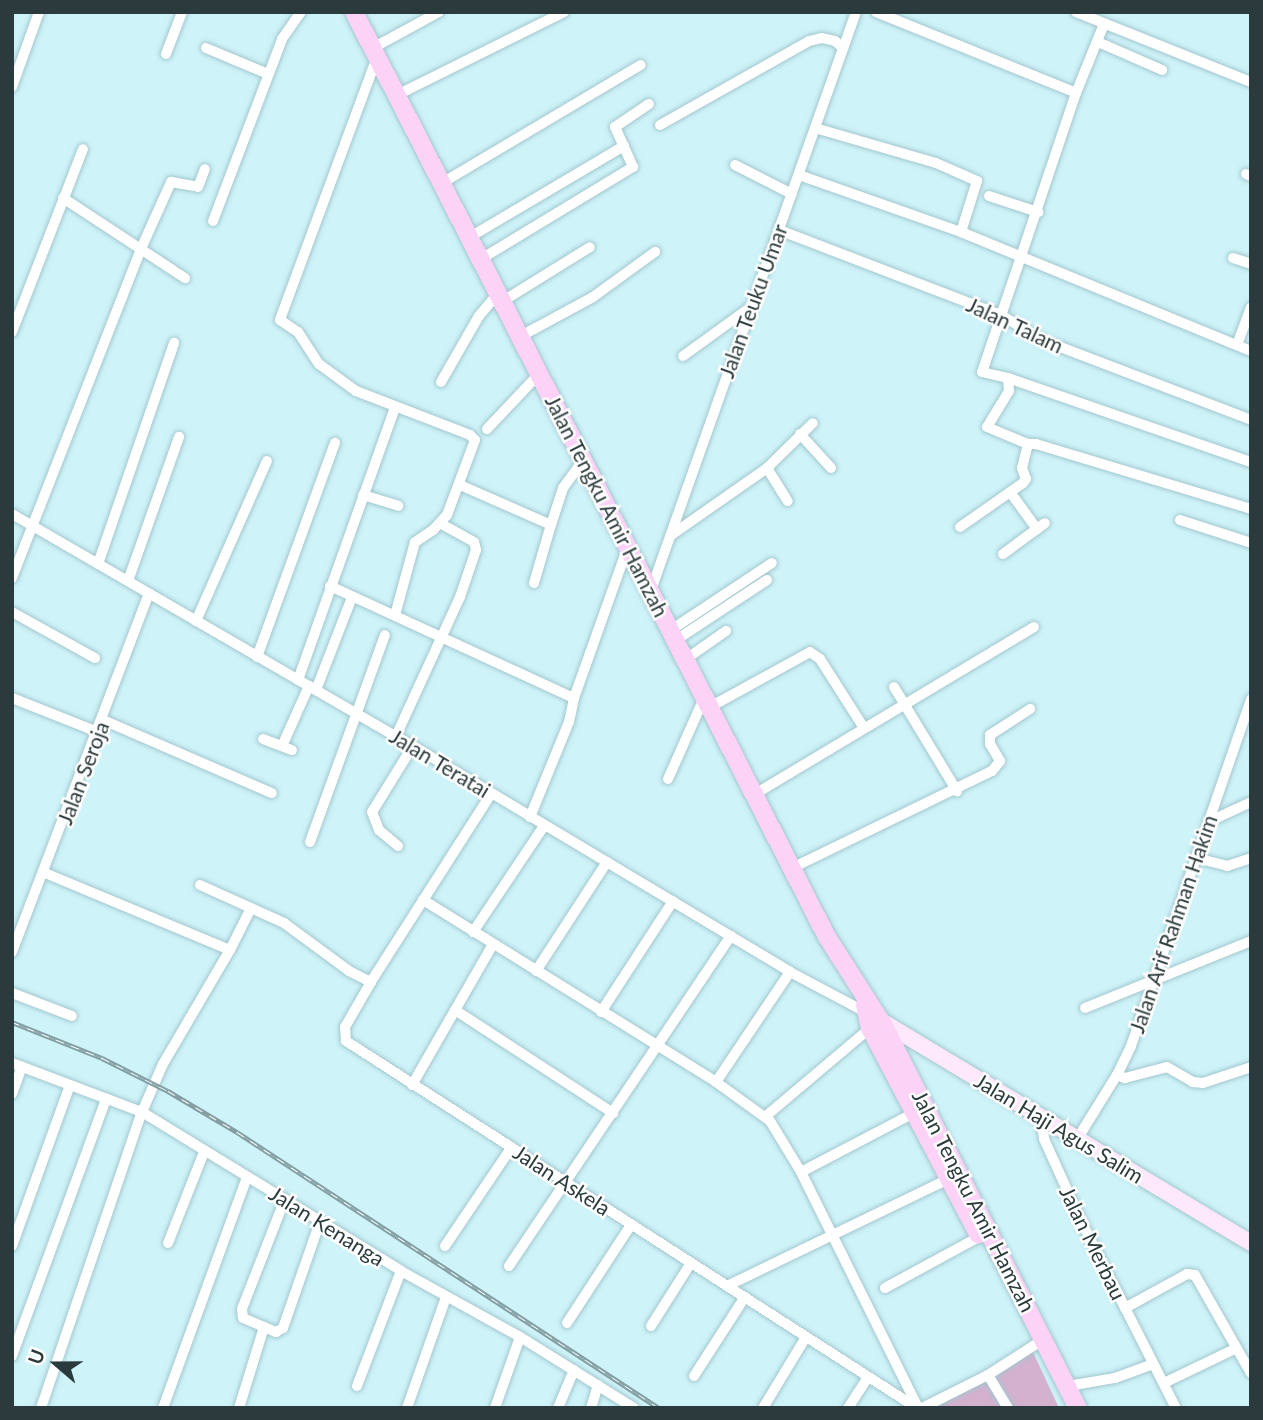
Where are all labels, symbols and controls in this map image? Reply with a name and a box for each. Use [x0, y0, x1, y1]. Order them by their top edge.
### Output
street label: Jalan Teuku Umar [713, 220, 793, 382]
street label: Jalan Talam [962, 292, 1068, 358]
street label: Jalan Tengku Amir Hamzah [540, 390, 674, 622]
street label: Jalan Seroja [52, 718, 114, 828]
street label: Jalan Teratai [385, 723, 495, 803]
street label: Jalan Arif Rahman Hakim [1124, 811, 1222, 1037]
street label: Jalan Haji Agus Salim [970, 1067, 1148, 1189]
street label: Jalan Tengku Amir Hamzah [907, 1085, 1041, 1317]
street label: Jalan Askela [508, 1139, 616, 1221]
street label: Jalan Kenanga [265, 1181, 389, 1271]
street label: Jalan Merbau [1055, 1182, 1131, 1304]
north arrow [21, 1329, 91, 1399]
text: U [23, 1346, 49, 1367]

